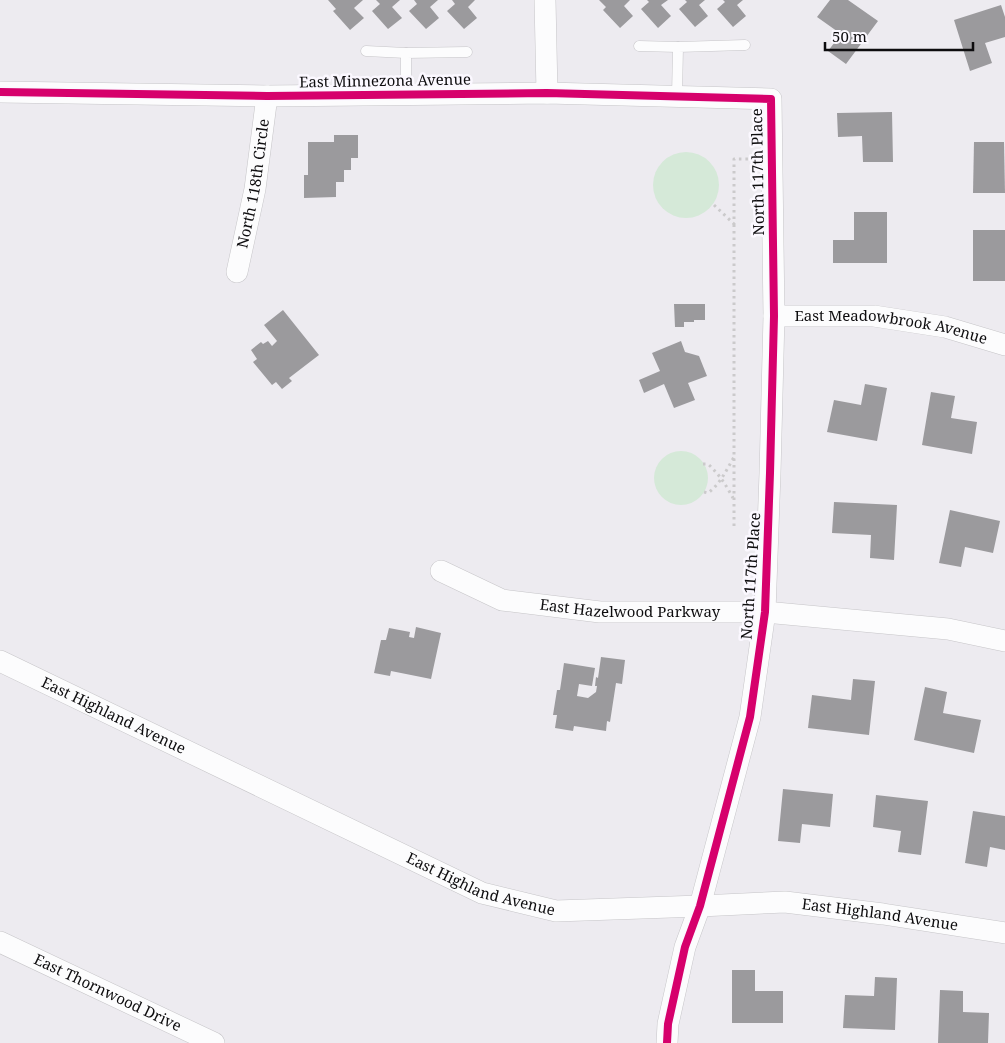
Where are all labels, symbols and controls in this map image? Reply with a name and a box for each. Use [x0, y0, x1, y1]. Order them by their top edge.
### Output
scale bar [825, 20, 972, 52]
text: 50 m [832, 26, 867, 46]
street label: East Minnezona Avenue [299, 69, 471, 91]
street label: North 117th Place [746, 108, 768, 236]
street label: North 118th Circle [231, 118, 273, 250]
street label: East Meadowbrook Avenue [794, 305, 990, 348]
street label: North 117th Place [736, 512, 764, 640]
street label: East Hazelwood Parkway [539, 594, 721, 621]
street label: East Highland Avenue [39, 672, 189, 758]
street label: East Highland Avenue [404, 847, 557, 919]
street label: East Highland Avenue [801, 893, 960, 935]
street label: East Thornwood Drive [31, 949, 185, 1035]

